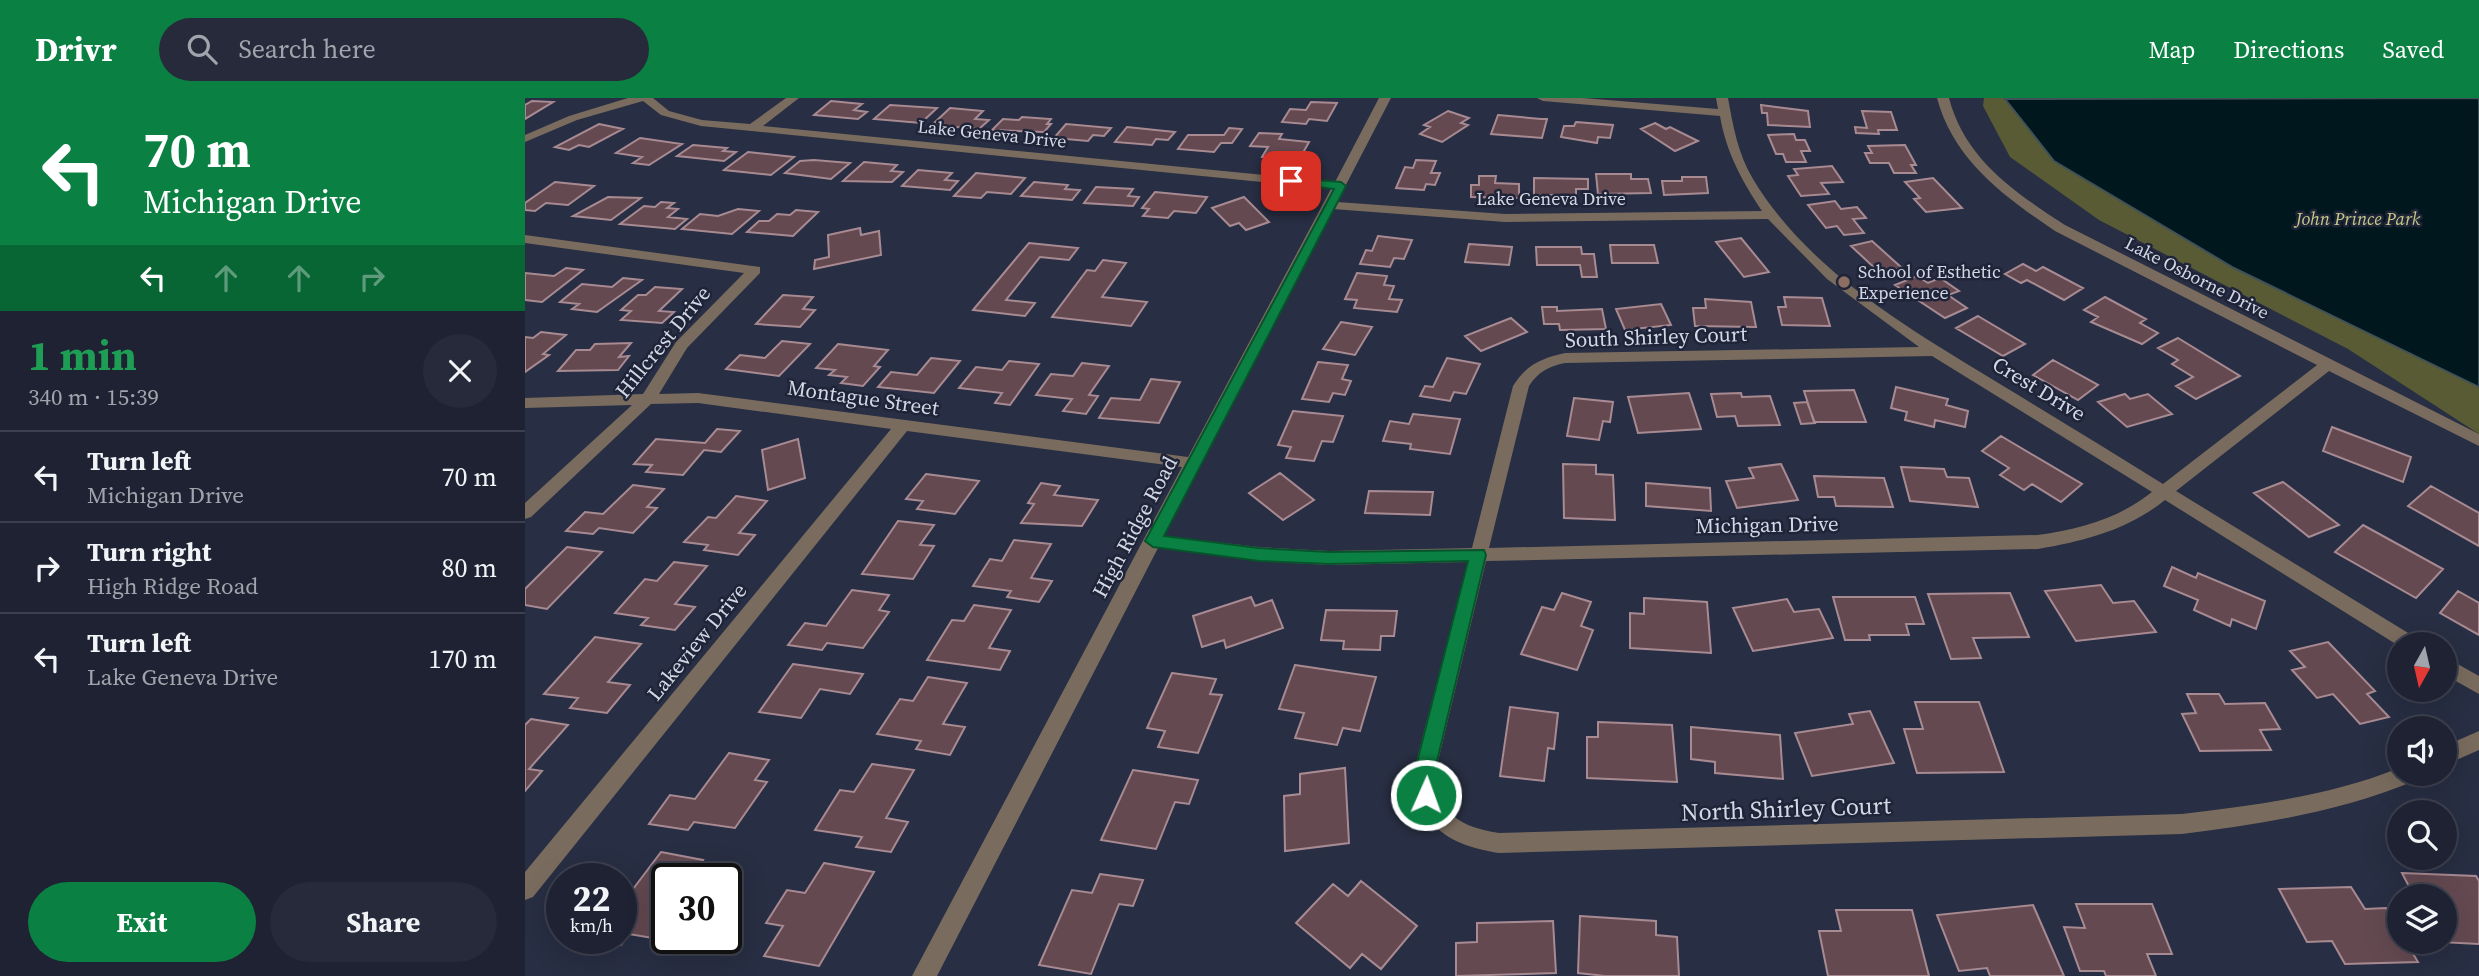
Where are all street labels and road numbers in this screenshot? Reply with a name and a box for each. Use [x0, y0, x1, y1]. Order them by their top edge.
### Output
street label: Lake Geneva Drive [916, 113, 1068, 154]
street label: Lake Geneva Drive [1476, 186, 1626, 211]
street label: Lake Osborne Drive [2121, 230, 2274, 325]
street label: Hillcrest Drive [608, 280, 717, 404]
street label: South Shirley Court [1565, 319, 1748, 354]
street label: Crest Drive [1987, 349, 2091, 428]
street label: Montague Street [785, 373, 941, 423]
street label: High Ridge Road [1085, 451, 1184, 603]
street label: Michigan Drive [1695, 509, 1839, 540]
street label: Lakeview Drive [640, 577, 753, 707]
street label: North Shirley Court [1680, 788, 1892, 829]

